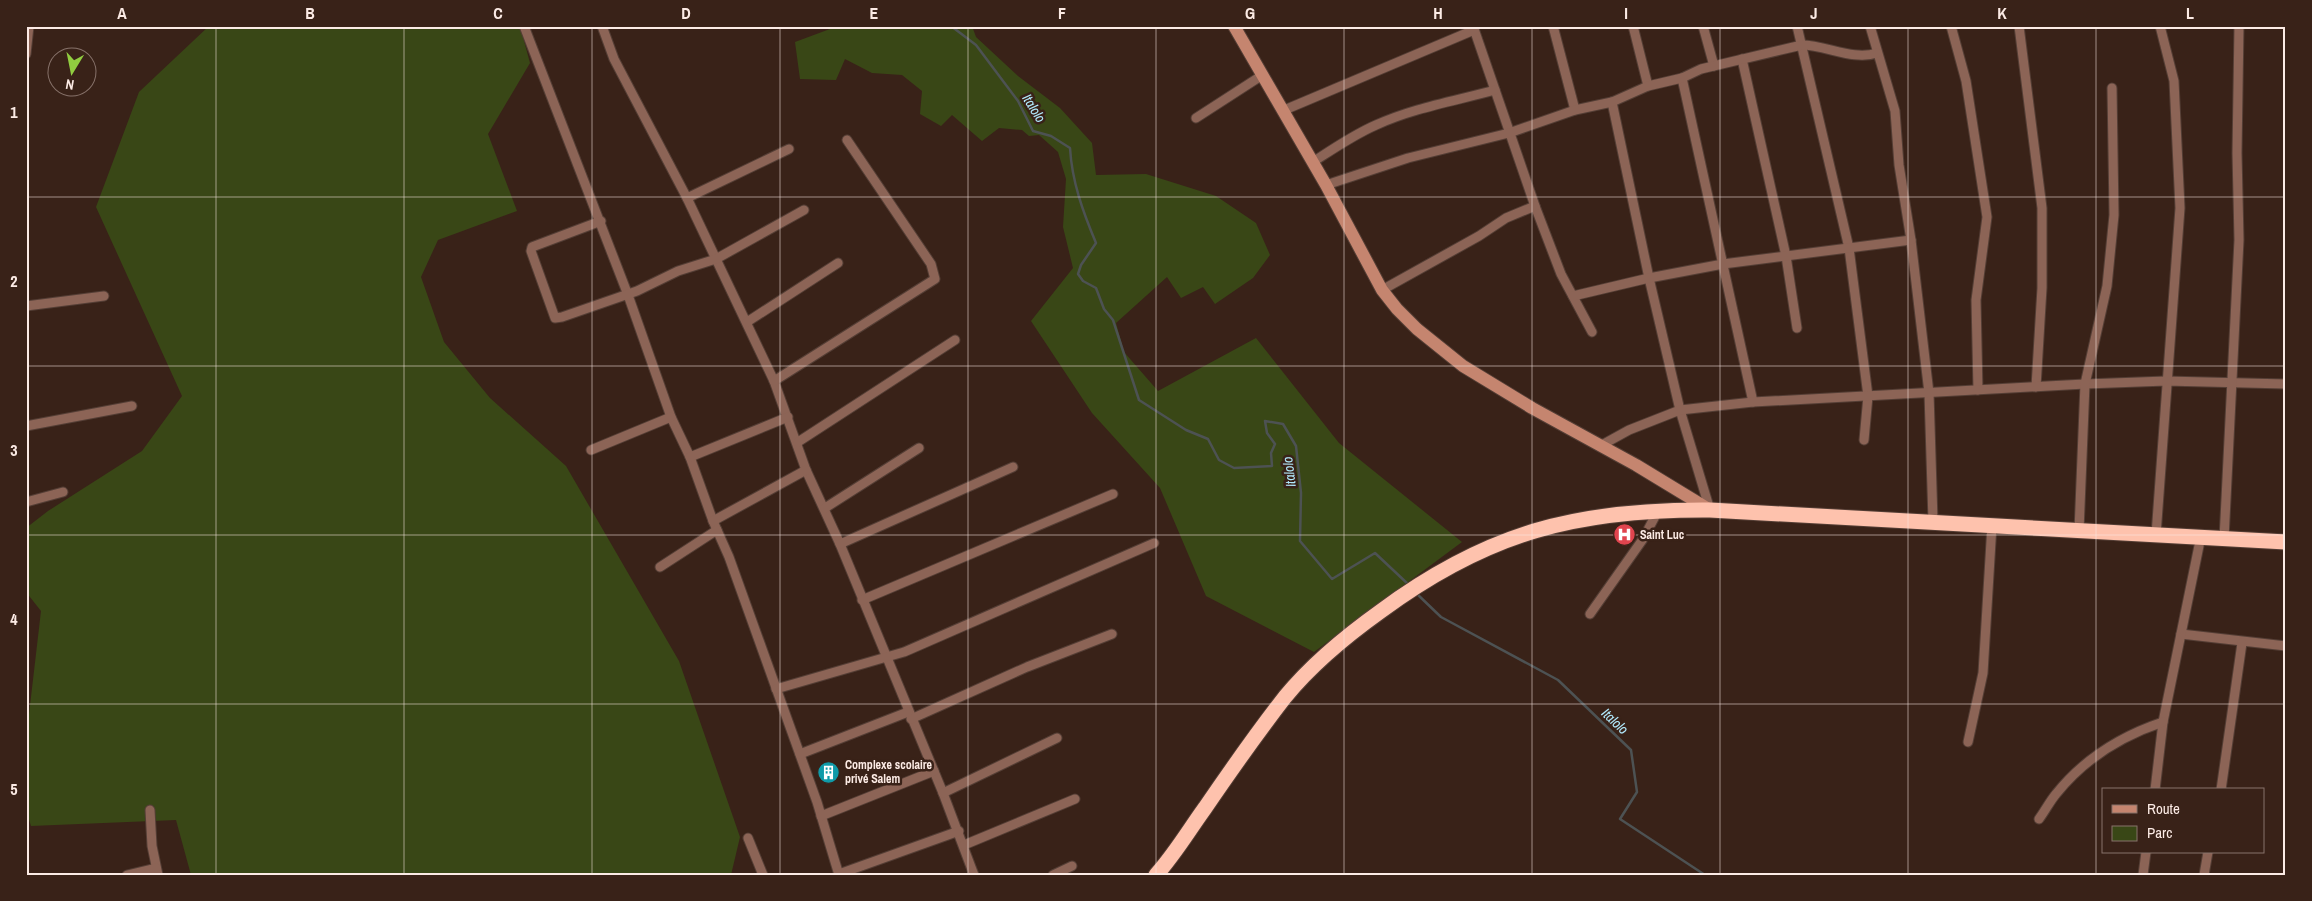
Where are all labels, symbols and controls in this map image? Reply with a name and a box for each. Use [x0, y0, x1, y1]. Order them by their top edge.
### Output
text: A [117, 2, 127, 24]
text: B [305, 2, 315, 24]
text: C [493, 2, 503, 24]
text: D [681, 2, 691, 24]
text: E [870, 2, 879, 24]
text: F [1058, 2, 1066, 24]
text: G [1245, 2, 1255, 24]
text: H [1433, 2, 1443, 24]
text: I [1624, 2, 1628, 24]
text: J [1810, 2, 1818, 24]
text: K [1997, 2, 2007, 24]
text: L [2186, 2, 2194, 24]
north arrow [48, 48, 98, 98]
text: N [64, 75, 75, 94]
water label: Italolo [1018, 90, 1050, 126]
text: 1 [10, 101, 18, 123]
text: 2 [10, 270, 18, 292]
text: 3 [10, 439, 18, 461]
water label: Italolo [1278, 456, 1300, 488]
hospital icon: Saint Luc [1612, 523, 1636, 547]
place label: Saint Luc [1640, 527, 1685, 543]
text: 4 [10, 608, 18, 630]
water label: Italolo [1598, 704, 1632, 738]
place label: Complexe scolaire privé Salem [845, 757, 932, 787]
building icon: Complexe scolaire privé Salem [817, 760, 841, 784]
text: 5 [10, 778, 18, 800]
legend [2102, 788, 2264, 854]
text: Route [2147, 798, 2180, 819]
text: Parc [2147, 822, 2172, 843]

